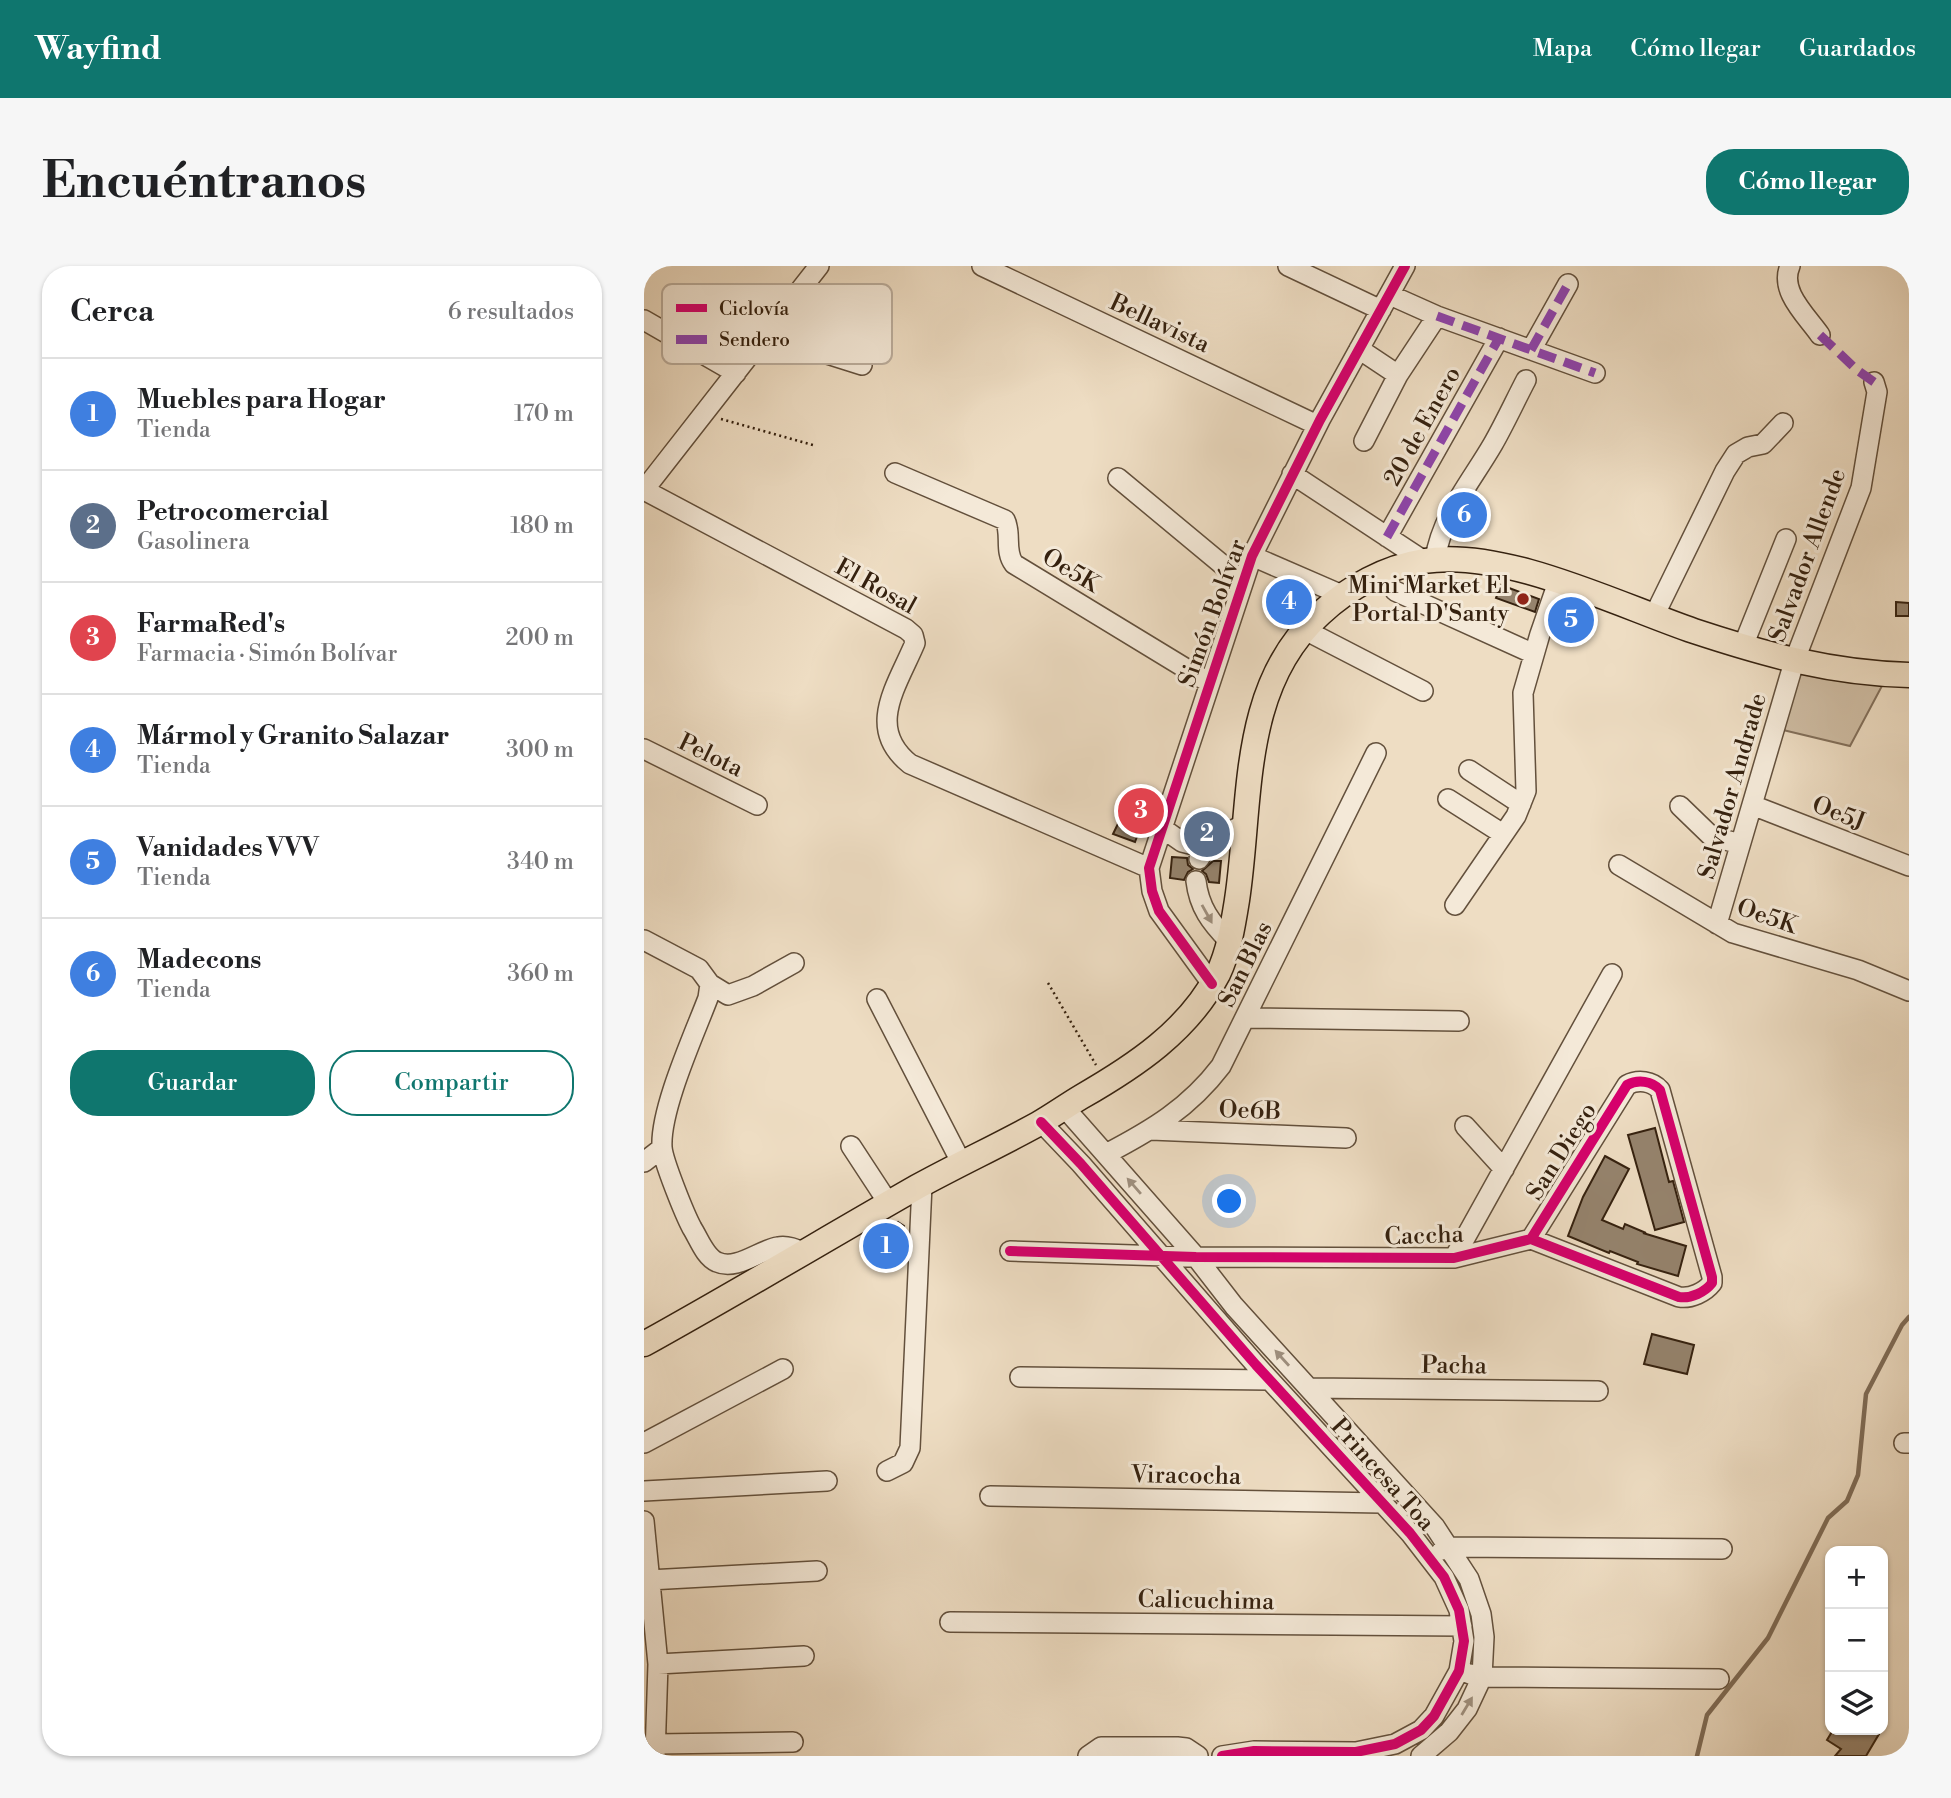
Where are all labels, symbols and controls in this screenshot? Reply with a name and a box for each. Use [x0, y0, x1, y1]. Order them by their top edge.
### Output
text: Wayfind [35, 29, 162, 70]
text: Mapa [1533, 34, 1592, 64]
text: Cómo llegar [1630, 34, 1761, 64]
text: Guardados [1799, 34, 1916, 64]
button: Cómo llegar [1706, 149, 1909, 215]
text: Encuéntranos [42, 152, 366, 213]
legend [662, 284, 892, 364]
street label: Bellavista [1104, 287, 1215, 360]
text: Cerca [70, 293, 154, 331]
text: Ciclovía [719, 297, 789, 321]
text: 6 resultados [448, 298, 574, 326]
text: Sendero [719, 328, 790, 352]
street label: 20 de Enero [1378, 362, 1468, 491]
text: Muebles para Hogar [137, 384, 386, 416]
text: 1 [87, 400, 99, 428]
text: 170 m [514, 400, 574, 428]
text: Tienda [137, 416, 211, 444]
street label: Salvador Allende [1763, 464, 1853, 646]
pin: 6 [1441, 489, 1487, 541]
text: Petrocomercial [137, 496, 329, 528]
text: 2 [86, 512, 100, 540]
text: 180 m [510, 512, 574, 540]
text: Gasolinera [137, 528, 250, 556]
street label: Simón Bolívar [1172, 535, 1254, 691]
street label: Oe5K [1036, 542, 1106, 600]
street label: El Rosal [830, 552, 921, 621]
place label: Mini Market El Portal D'Santy [1348, 571, 1509, 629]
pin: 4 [1266, 576, 1312, 628]
marker: Mini Market El Portal D'Santy [1515, 591, 1531, 607]
pin: 5 [1548, 594, 1594, 646]
text: FarmaRed's [137, 608, 285, 640]
text: 3 [86, 624, 100, 652]
text: 200 m [506, 624, 574, 652]
text: Farmacia · Simón Bolívar [137, 640, 397, 668]
street label: Salvador Andrade [1692, 690, 1774, 883]
text: Mármol y Granito Salazar [137, 720, 449, 752]
street label: Pelota [673, 727, 749, 785]
text: 4 [85, 736, 101, 764]
text: 300 m [506, 736, 574, 764]
text: Tienda [137, 752, 211, 780]
pin: 3 [1118, 785, 1164, 837]
street label: Oe5J [1808, 790, 1870, 838]
pin: 2 [1184, 808, 1230, 860]
text: Vanidades VVV [137, 832, 319, 864]
text: 5 [86, 848, 100, 876]
text: 340 m [507, 848, 574, 876]
text: Tienda [137, 864, 211, 892]
street label: Oe5K [1733, 893, 1802, 942]
one-way arrow [1201, 904, 1213, 924]
street label: San Blas [1212, 917, 1280, 1012]
text: Madecons [137, 944, 262, 976]
text: 6 [86, 960, 100, 988]
text: 360 m [507, 960, 574, 988]
text: Tienda [137, 976, 211, 1004]
button: Guardar [70, 1050, 315, 1116]
button: Compartir [329, 1050, 574, 1116]
street label: Oe6B [1218, 1095, 1282, 1127]
street label: San Diego [1520, 1097, 1604, 1206]
one-way arrow [1126, 1177, 1142, 1195]
your location [1212, 1184, 1246, 1218]
pin: 1 [863, 1220, 909, 1272]
street label: Caccha [1384, 1220, 1465, 1252]
one-way arrow [1274, 1349, 1290, 1367]
street label: Pacha [1421, 1350, 1488, 1382]
street label: Princesa Toa [1324, 1412, 1441, 1538]
street label: Viracocha [1130, 1460, 1242, 1492]
map controls [1825, 1546, 1888, 1735]
button: + [1825, 1546, 1888, 1609]
street label: Calicuchima [1137, 1585, 1275, 1617]
button: − [1825, 1609, 1888, 1672]
button: layers [1825, 1672, 1888, 1735]
one-way arrow [1461, 1697, 1474, 1716]

